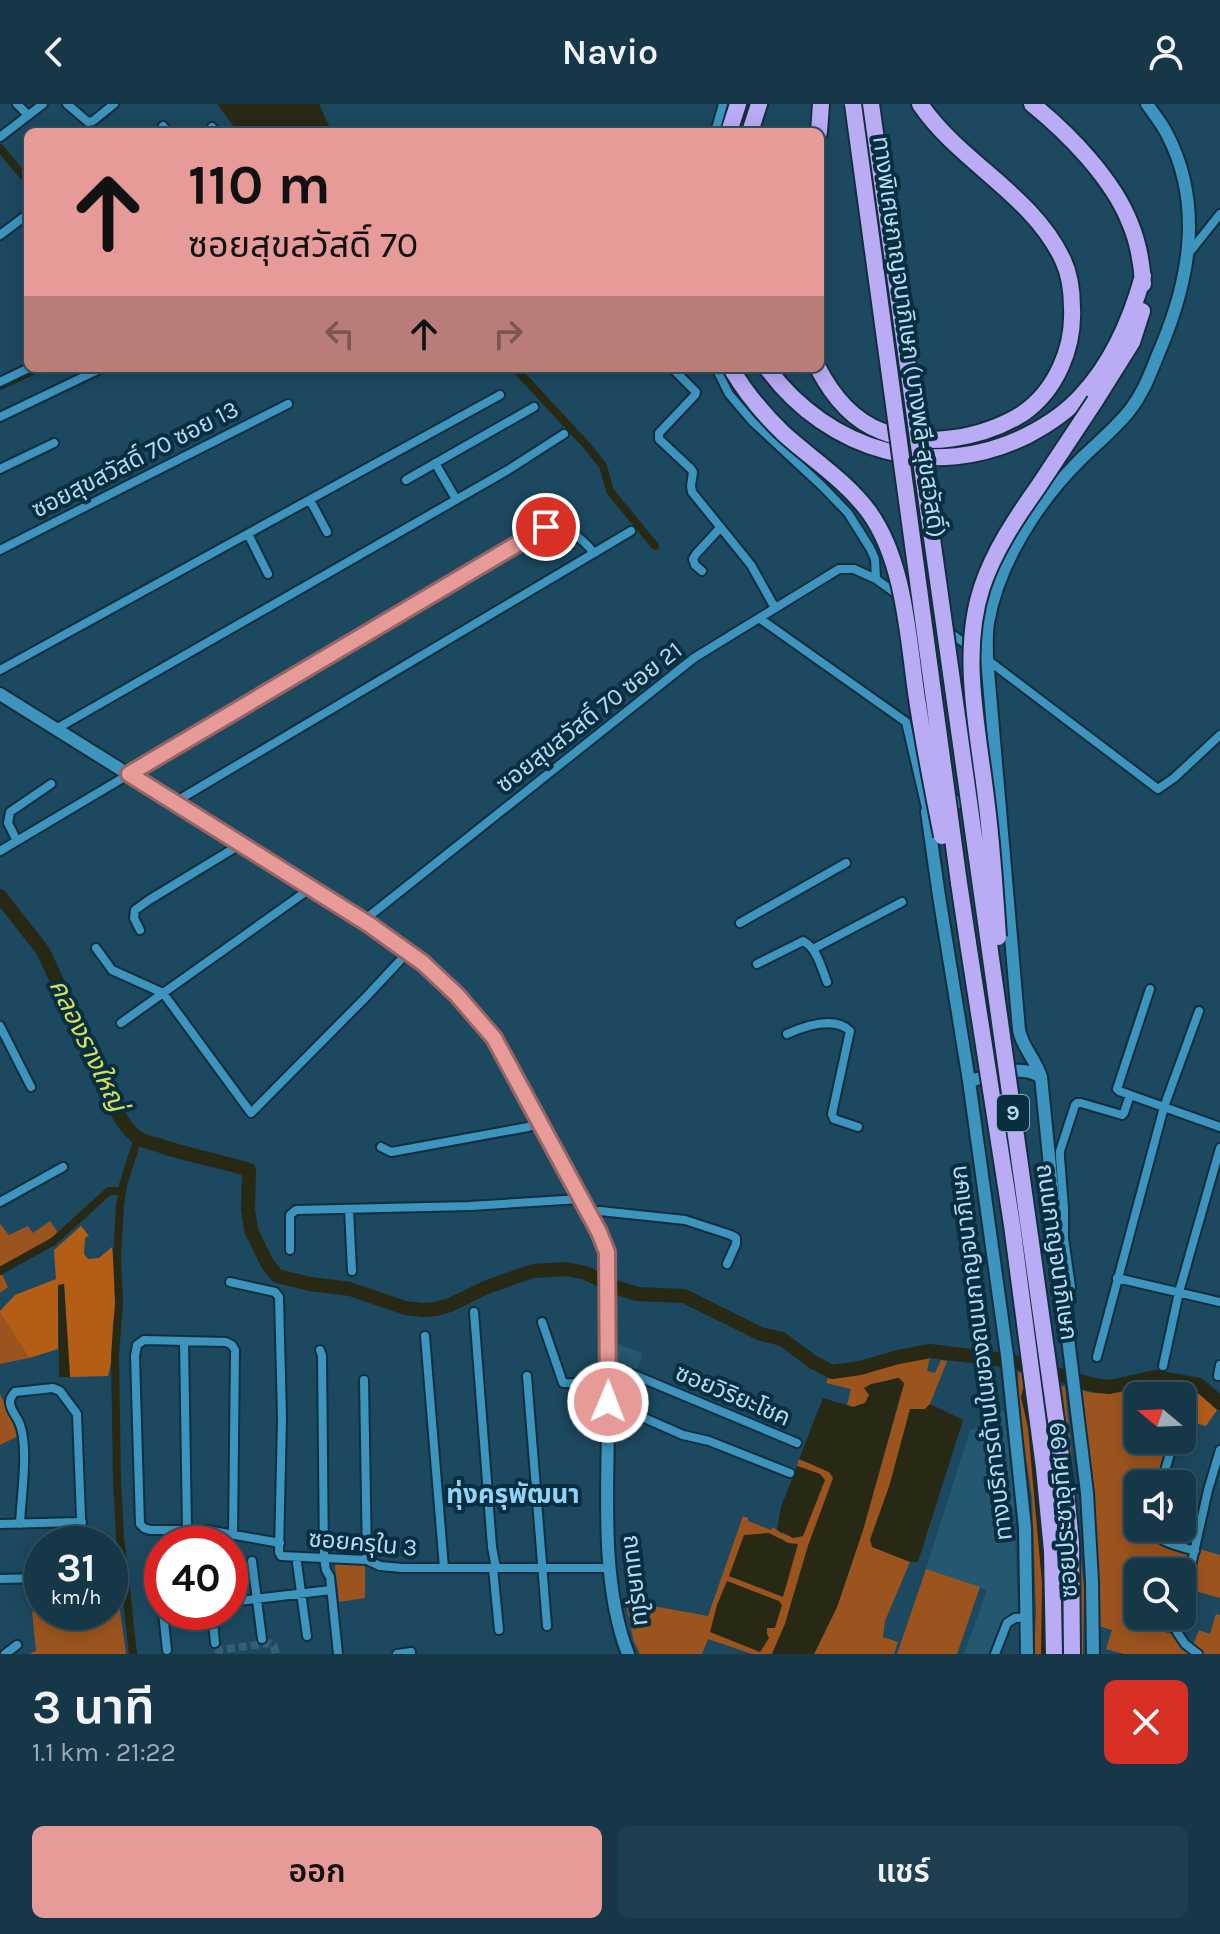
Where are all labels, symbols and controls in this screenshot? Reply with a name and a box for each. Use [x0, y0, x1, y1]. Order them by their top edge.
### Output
icon: back [32, 30, 76, 74]
icon: person [1144, 30, 1188, 74]
text: Navio [562, 31, 658, 73]
street label: ทางพิเศษกาญจนาภิเษก (บางพลี-สุขสวัสดิ์) [866, 134, 952, 540]
text: 110 m [188, 152, 331, 217]
icon: ahead [56, 160, 160, 264]
text: ซอยสุขสวัสดิ์ 70 [188, 224, 418, 266]
icon: left [318, 312, 362, 356]
icon: ahead [402, 312, 446, 356]
icon: right [486, 312, 530, 356]
street label: ซอยสุขสวัสดิ์ 70 ซอย 13 [27, 394, 244, 524]
pin [512, 493, 580, 561]
icon: arrive [524, 505, 568, 549]
street label: ซอยสุขสวัสดิ์ 70 ซอย 21 [490, 635, 688, 799]
water label: คลองรางใหญ่ [43, 974, 135, 1120]
road number: 9 [997, 1095, 1029, 1131]
street label: ถนนกาญจนาภิเษก [1031, 1162, 1083, 1342]
street label: ทางบริการด้านในของถนนกาญจนาภิเษก [944, 1164, 1018, 1542]
street label: ซอยวิริยะโชค [671, 1358, 795, 1432]
position arrow [566, 1360, 650, 1444]
north arrow [1124, 1382, 1196, 1454]
map controls [1124, 1382, 1196, 1630]
street label: ซอยประชาอุทิศ 99 [1043, 1421, 1084, 1599]
button: sound [1124, 1470, 1196, 1542]
district label: ทุ่งครุพัฒนา [446, 1479, 580, 1510]
street label: ซอยครุใน 3 [307, 1524, 419, 1563]
speed limit sign: 40 [144, 1526, 248, 1630]
street label: ถนนครุใน [617, 1533, 656, 1627]
text: 31 [56, 1544, 96, 1591]
button: search [1124, 1558, 1196, 1630]
text: km/h [51, 1586, 101, 1609]
text: 3 นาที [32, 1679, 154, 1735]
button: close [1104, 1680, 1188, 1764]
text: 1.1 km · 21:22 [32, 1737, 176, 1768]
button: ออก [32, 1826, 602, 1918]
button: แชร์ [618, 1826, 1188, 1918]

